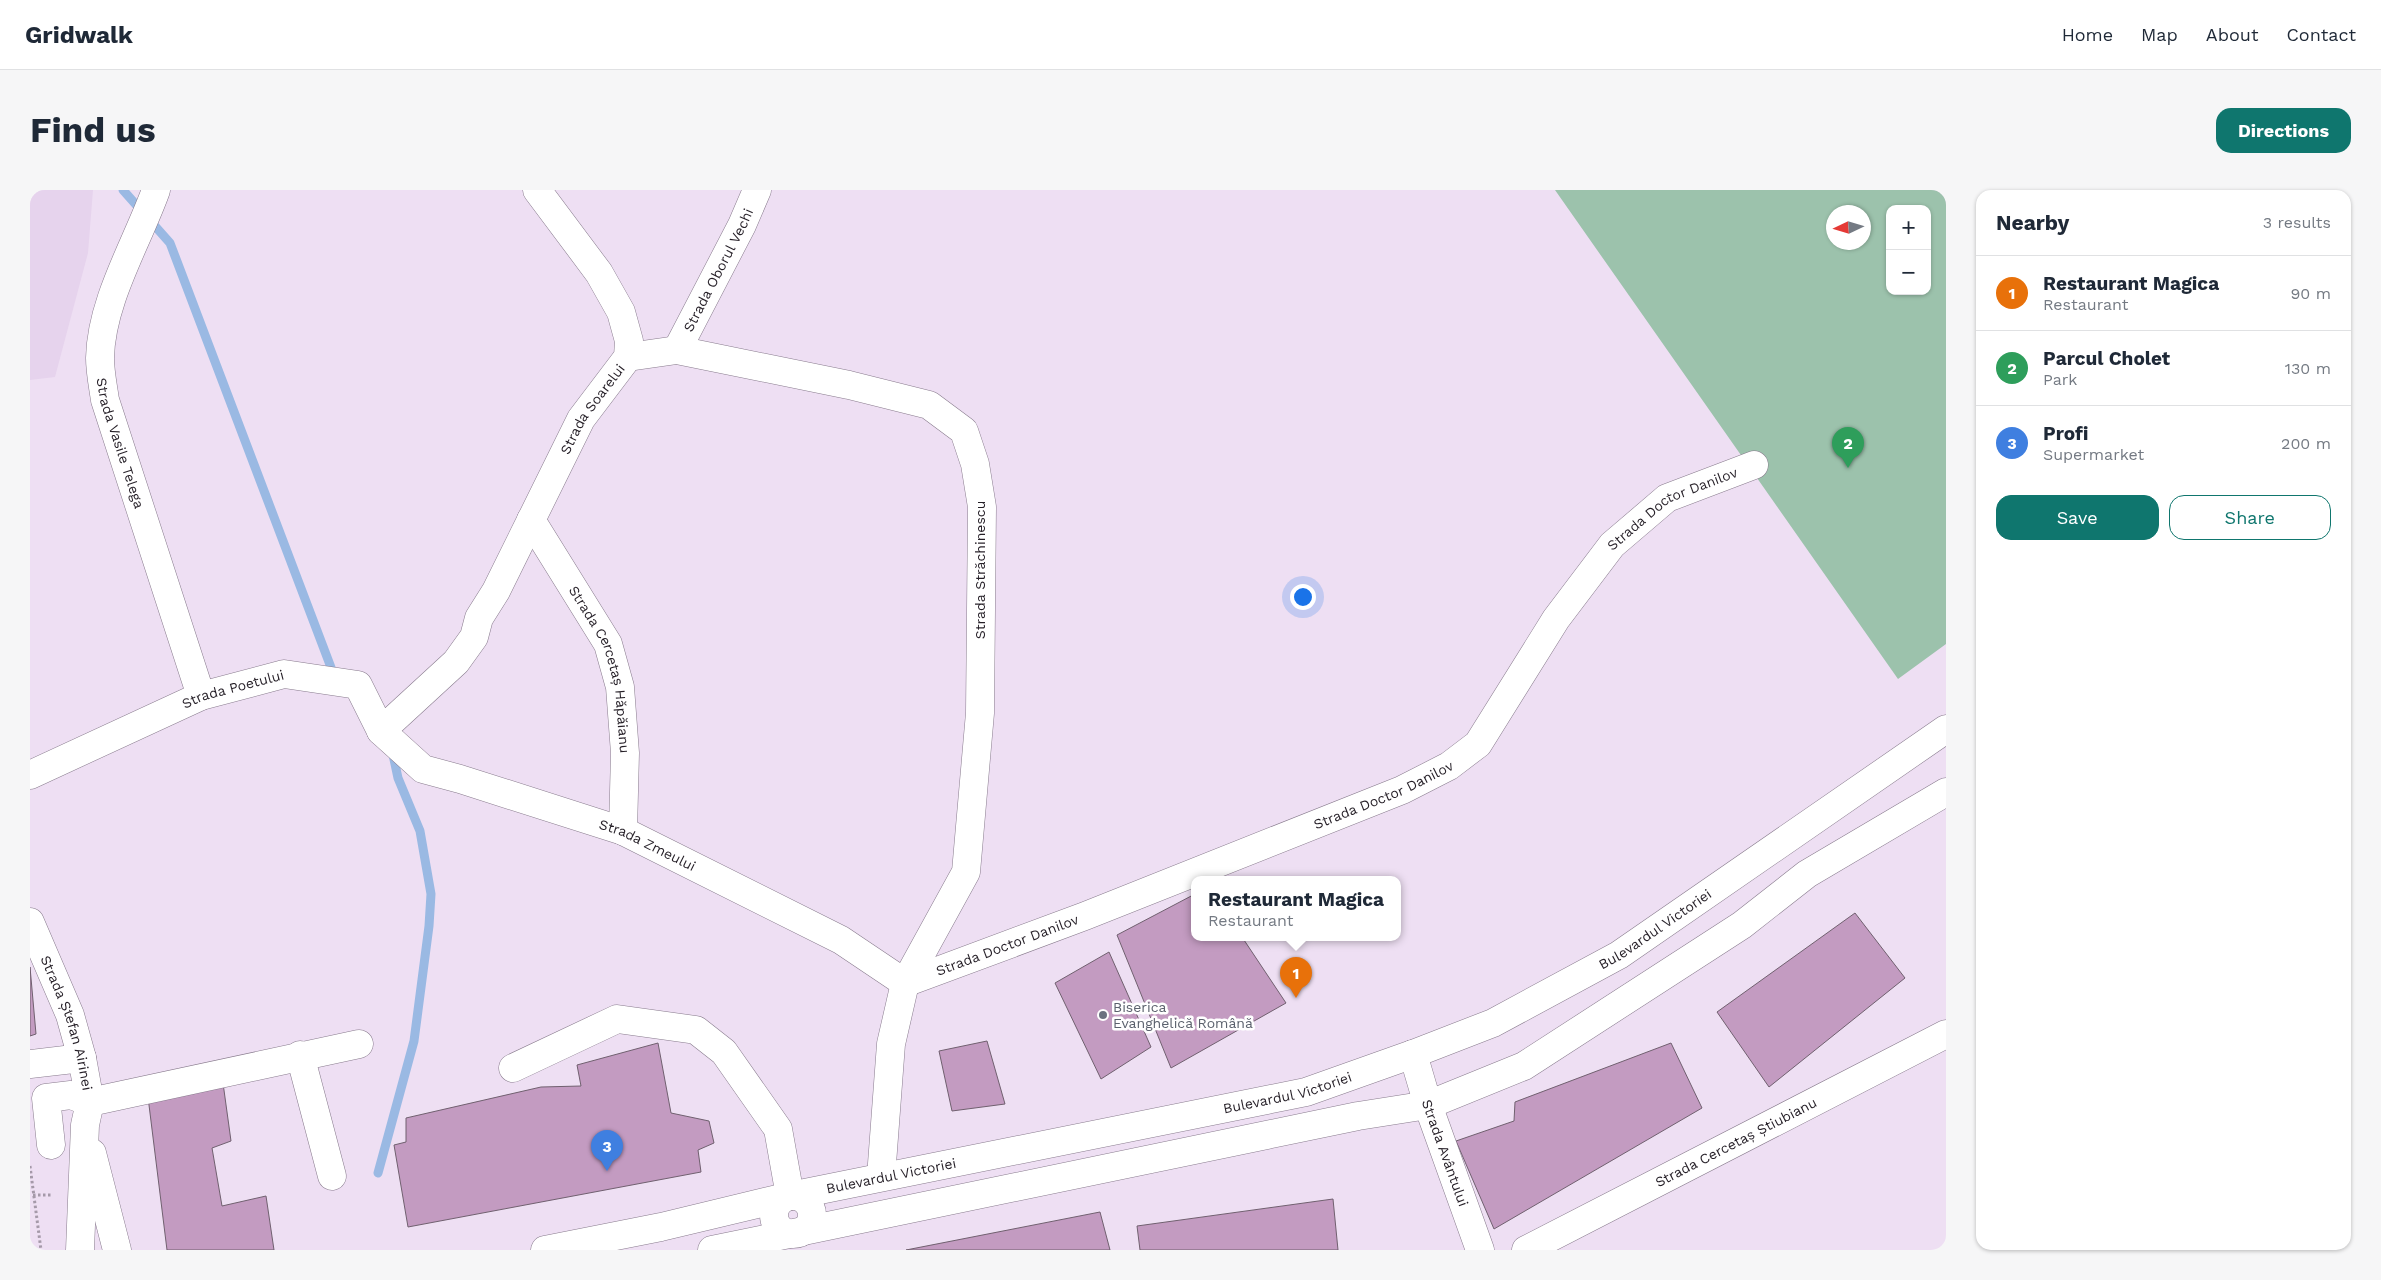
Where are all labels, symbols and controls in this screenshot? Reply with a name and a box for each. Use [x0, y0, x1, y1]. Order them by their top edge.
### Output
text: Gridwalk [25, 21, 133, 49]
text: Home [2062, 24, 2113, 45]
text: Map [2141, 24, 2178, 45]
text: About [2206, 24, 2258, 45]
text: Contact [2286, 24, 2356, 45]
button: Directions [2216, 108, 2351, 153]
text: Find us [30, 109, 156, 151]
north arrow [1826, 205, 1871, 250]
map controls [1886, 205, 1931, 295]
button: + [1886, 205, 1931, 250]
street label: Strada Oborul Vechi [680, 206, 756, 334]
text: Nearby [1996, 210, 2069, 235]
text: 3 results [2263, 213, 2331, 232]
button: − [1886, 250, 1931, 295]
text: Restaurant Magica [2043, 272, 2219, 295]
text: 1 [2009, 284, 2015, 303]
text: 90 m [2290, 284, 2331, 303]
text: Restaurant [2043, 295, 2129, 314]
text: Parcul Cholet [2043, 347, 2170, 370]
text: 2 [2007, 359, 2017, 378]
text: 130 m [2285, 359, 2331, 378]
street label: Strada Soarelui [557, 361, 628, 457]
text: Park [2043, 370, 2077, 389]
street label: Strada Vasile Telega [94, 377, 148, 510]
text: Profi [2043, 422, 2088, 445]
pin: 2 [1832, 427, 1864, 468]
text: 3 [2007, 434, 2017, 453]
text: 200 m [2281, 434, 2331, 453]
text: Supermarket [2043, 445, 2144, 464]
street label: Strada Doctor Danilov [1604, 464, 1740, 554]
button: Save [1996, 495, 2159, 540]
button: Share [2169, 495, 2331, 540]
street label: Strada Străchinescu [972, 501, 988, 639]
street label: Strada Cercetaș Hăpăianu [566, 583, 633, 754]
your location [1290, 584, 1316, 610]
street label: Strada Poetului [179, 666, 286, 712]
street label: Strada Doctor Danilov [1311, 757, 1456, 832]
street label: Strada Zmeului [597, 816, 699, 874]
popup [1191, 876, 1401, 941]
street label: Bulevardul Victoriei [1596, 886, 1714, 972]
text: Restaurant Magica [1208, 888, 1384, 911]
street label: Strada Doctor Danilov [934, 911, 1081, 979]
text: Restaurant [1208, 911, 1293, 930]
street label: Strada Ștefan Airinei [37, 953, 96, 1092]
pin: 1 [1280, 957, 1312, 998]
place label: Biserica Evanghelică Română [1113, 999, 1253, 1031]
marker: Biserica Evanghelică Română [1097, 1009, 1109, 1021]
street label: Bulevardul Victoriei [1222, 1068, 1354, 1117]
street label: Strada Cercetaș Știubianu [1652, 1094, 1819, 1190]
street label: Strada Avântului [1419, 1098, 1472, 1209]
pin: 3 [591, 1130, 623, 1171]
street label: Bulevardul Victoriei [825, 1155, 957, 1197]

